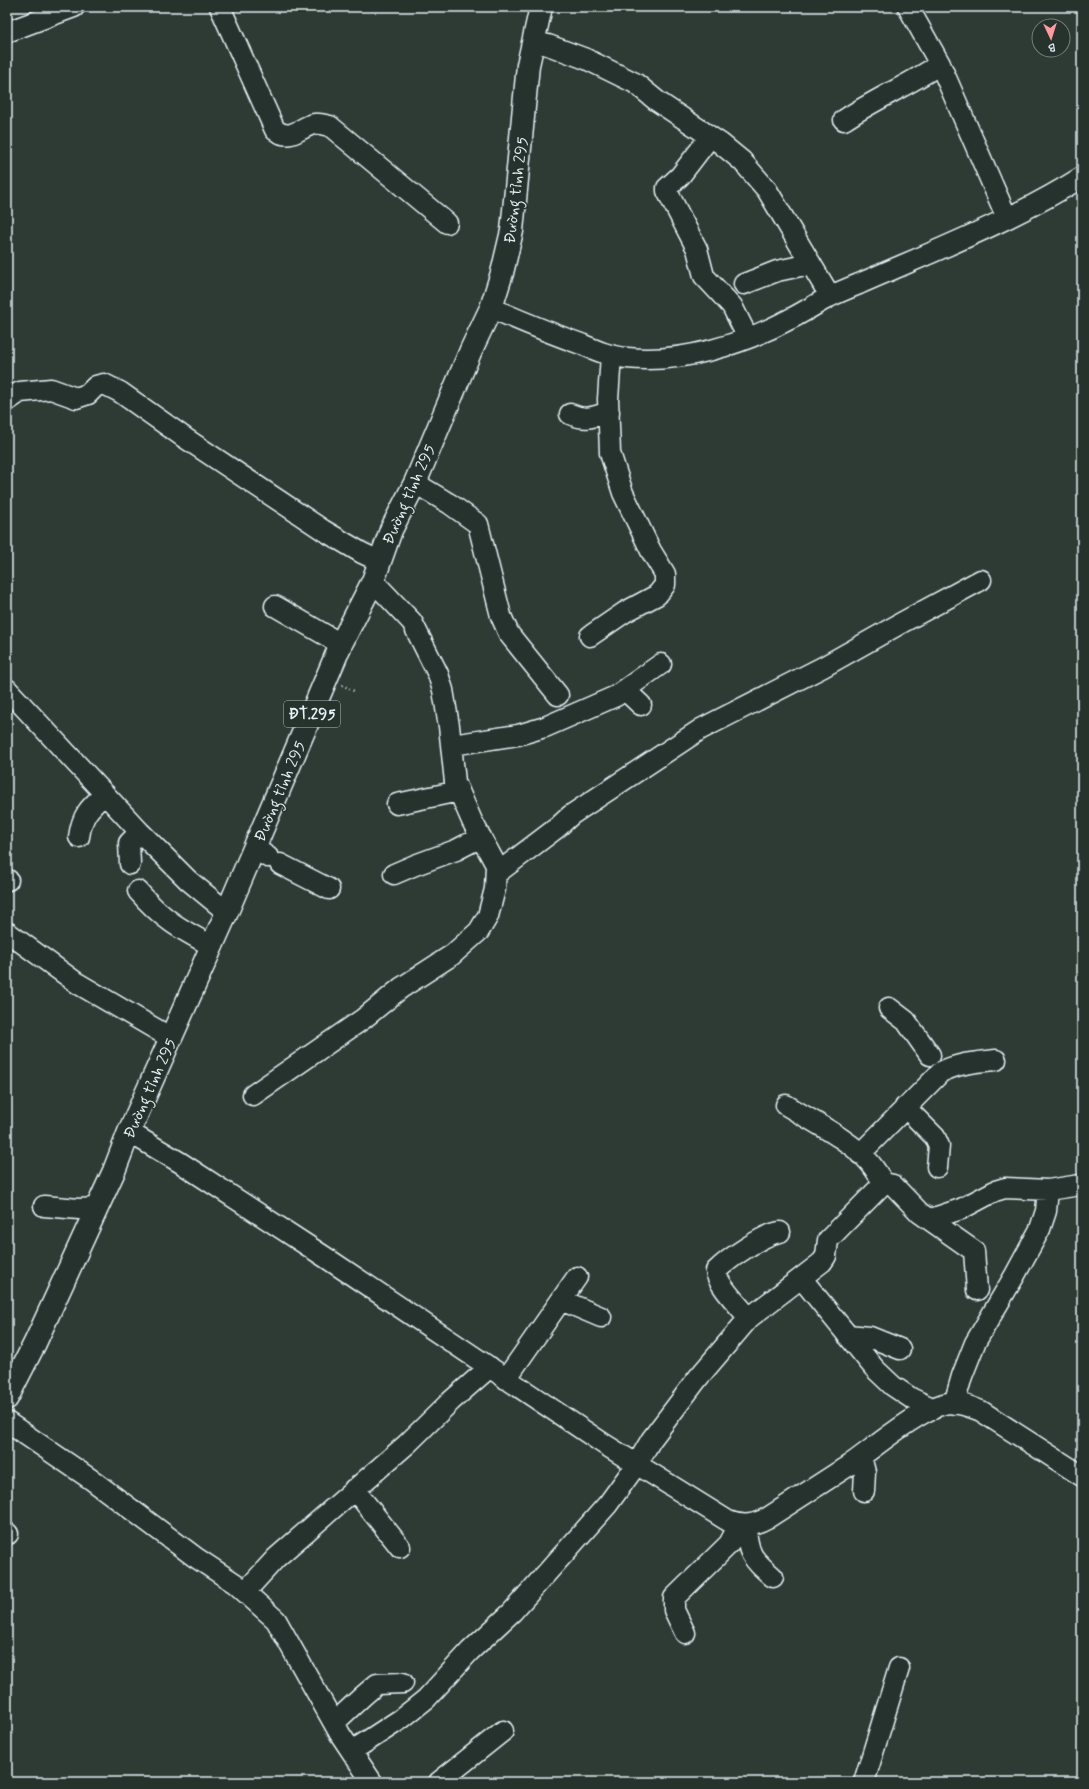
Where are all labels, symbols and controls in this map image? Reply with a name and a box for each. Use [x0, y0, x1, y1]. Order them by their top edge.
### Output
north arrow [1031, 18, 1071, 58]
text: B [1048, 40, 1056, 54]
street label: Đường tỉnh 295 [500, 136, 534, 245]
street label: Đường tỉnh 295 [378, 441, 442, 548]
road number: ĐT.295 [284, 701, 340, 727]
street label: Đường tỉnh 295 [250, 738, 312, 846]
street label: Đường tỉnh 295 [119, 1035, 183, 1142]

